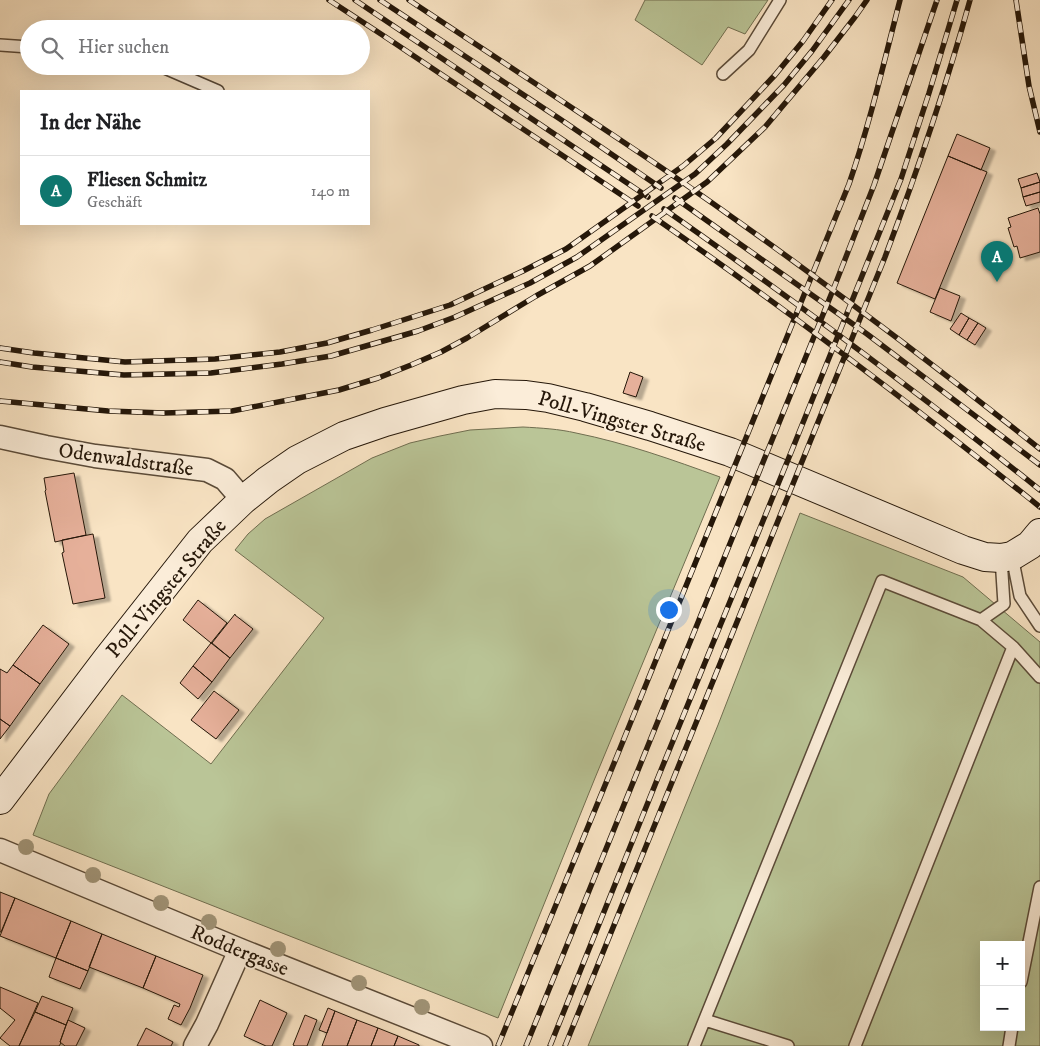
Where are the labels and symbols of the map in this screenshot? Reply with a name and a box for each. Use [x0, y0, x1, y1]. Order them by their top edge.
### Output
pin: A [981, 241, 1013, 282]
street label: Poll-Vingster Straße [535, 386, 709, 458]
street label: Odenwaldstraße [57, 438, 195, 482]
street label: Poll-Vingster Straße [101, 514, 233, 663]
your location [656, 597, 682, 623]
street label: Roddergasse [187, 920, 293, 982]

